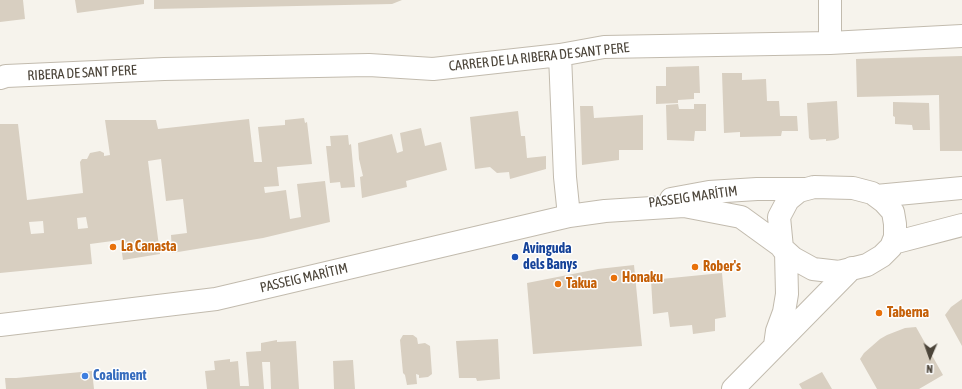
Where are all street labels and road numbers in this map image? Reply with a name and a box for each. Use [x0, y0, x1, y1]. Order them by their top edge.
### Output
street label: CARRER DE LA RIBERA DE SANT PERE [448, 39, 630, 75]
street label: RIBERA DE SANT PERE [27, 62, 137, 84]
street label: PASSEIG MARÍTIM [647, 182, 739, 212]
street label: PASSEIG MARÍTIM [258, 260, 350, 296]

